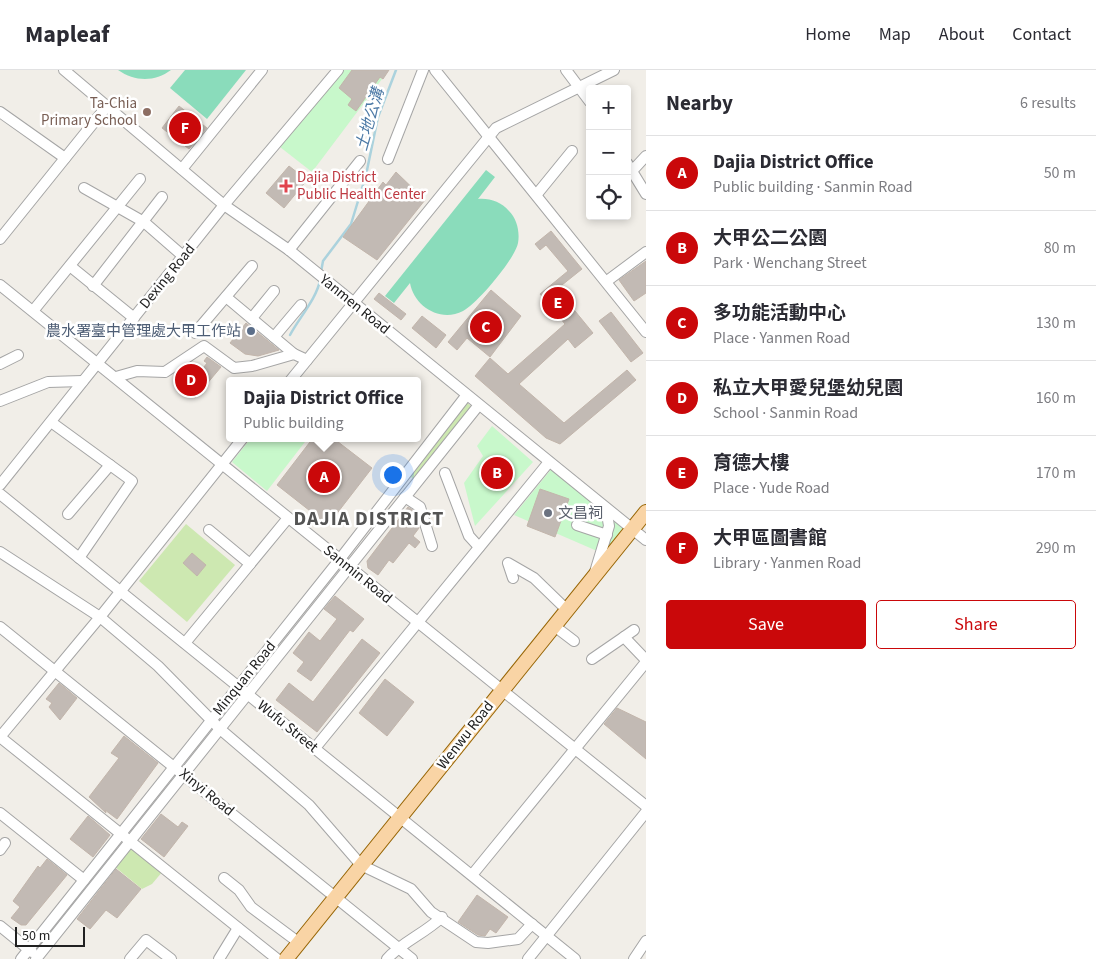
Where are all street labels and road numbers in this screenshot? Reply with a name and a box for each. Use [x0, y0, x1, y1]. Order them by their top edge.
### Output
street label: Dexing Road [135, 239, 200, 313]
street label: Yanmen Road [314, 269, 394, 339]
street label: Sanmin Road [319, 540, 397, 609]
street label: Minquan Road [208, 637, 281, 720]
street label: Wufu Street [253, 695, 323, 758]
street label: Wenwu Road [432, 697, 499, 774]
street label: Xinyi Road [175, 764, 239, 821]

